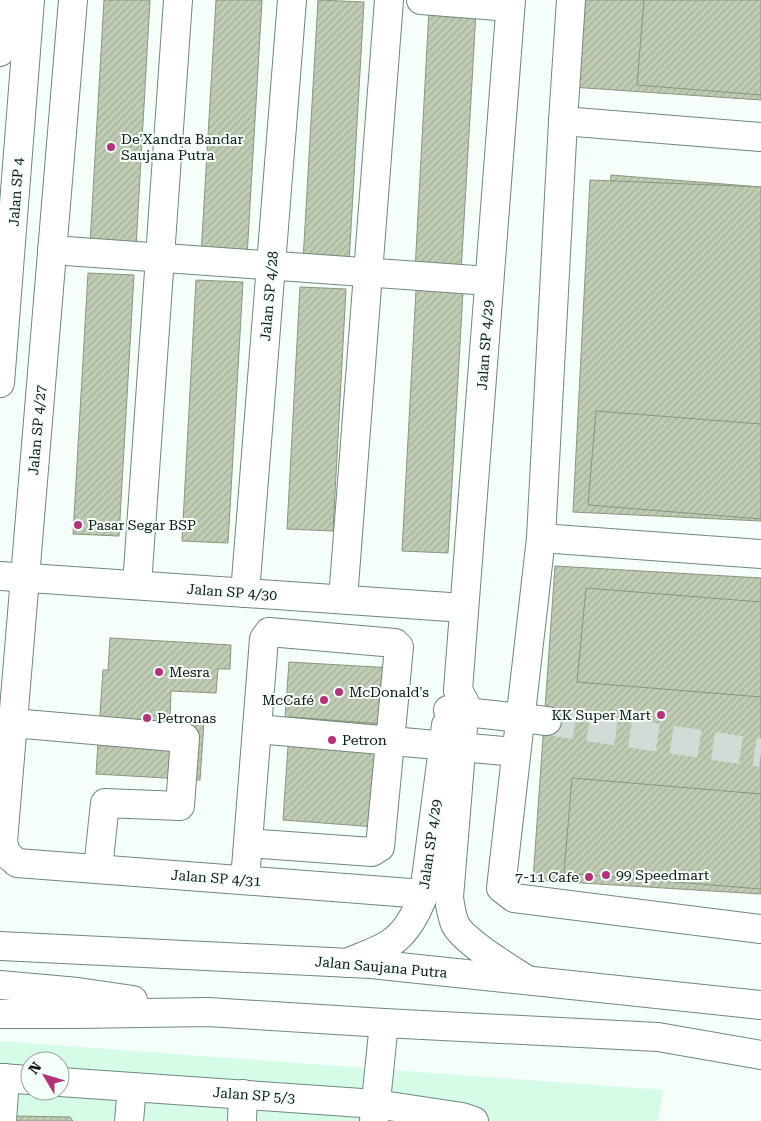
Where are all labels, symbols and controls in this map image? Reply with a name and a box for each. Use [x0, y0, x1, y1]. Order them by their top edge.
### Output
place label: De'Xandra Bandar Saujana Putra [121, 131, 243, 163]
marker: De'Xandra Bandar Saujana Putra [105, 141, 117, 153]
street label: Jalan SP 4 [6, 157, 26, 227]
street label: Jalan SP 4/28 [257, 250, 281, 342]
street label: Jalan SP 4/29 [474, 299, 496, 391]
street label: Jalan SP 4/27 [25, 384, 49, 476]
place label: Pasar Segar BSP [88, 517, 196, 533]
marker: Pasar Segar BSP [72, 519, 84, 531]
street label: Jalan SP 4/30 [186, 581, 278, 603]
place label: Mesra [169, 664, 210, 680]
marker: Mesra [153, 666, 165, 678]
place label: McDonald's [349, 684, 429, 700]
marker: McDonald's [333, 686, 345, 698]
place label: McCafé [262, 692, 314, 708]
marker: McCafé [318, 694, 330, 706]
place label: KK Super Mart [552, 707, 651, 723]
marker: KK Super Mart [655, 709, 667, 721]
place label: Petronas [157, 710, 216, 726]
marker: Petronas [141, 712, 153, 724]
place label: Petron [342, 732, 387, 748]
marker: Petron [326, 734, 338, 746]
street label: Jalan SP 4/29 [416, 798, 444, 890]
street label: Jalan SP 4/31 [170, 867, 262, 889]
place label: 99 Speedmart [616, 867, 709, 883]
place label: 7-11 Cafe [515, 869, 579, 885]
marker: 99 Speedmart [600, 869, 612, 881]
marker: 7-11 Cafe [583, 871, 595, 883]
street label: Jalan Saujana Putra [314, 953, 448, 981]
north arrow [20, 1051, 70, 1101]
text: N [25, 1059, 45, 1077]
street label: Jalan SP 5/3 [212, 1084, 296, 1106]

